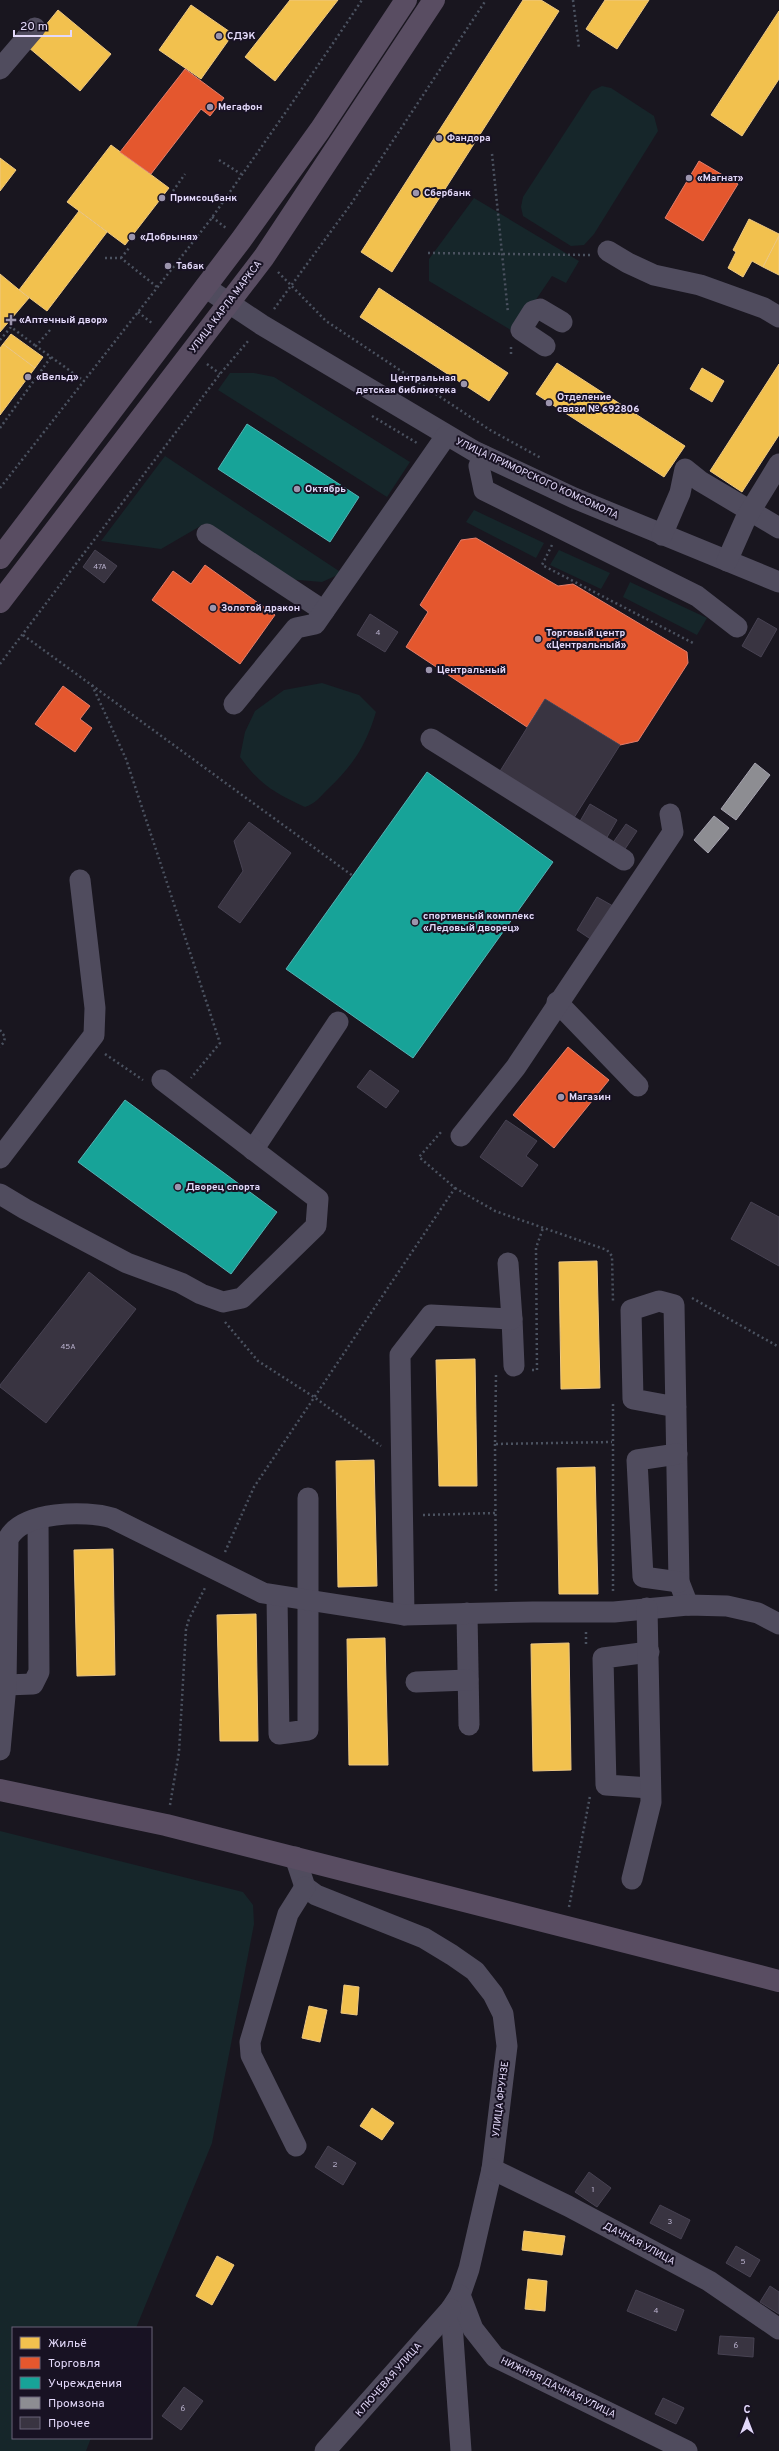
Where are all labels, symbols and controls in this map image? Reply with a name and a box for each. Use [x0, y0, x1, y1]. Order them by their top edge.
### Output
scale bar [14, 12, 71, 38]
text: 20 m [20, 19, 48, 35]
place label: СДЭК [227, 30, 256, 43]
marker: СДЭК [214, 31, 224, 41]
place label: Мегафон [218, 101, 262, 114]
marker: Мегафон [205, 102, 215, 112]
place label: Фандора [447, 132, 491, 145]
marker: Фандора [434, 133, 444, 143]
place label: «Магнат» [697, 172, 744, 185]
marker: «Магнат» [684, 173, 694, 183]
place label: Сбербанк [424, 187, 471, 200]
marker: Сбербанк [411, 188, 421, 198]
place label: Примсоцбанк [170, 192, 237, 205]
marker: Примсоцбанк [157, 193, 167, 203]
place label: «Добрыня» [140, 231, 198, 244]
marker: «Добрыня» [127, 232, 137, 242]
street label: УЛИЦА КАРЛА МАРКСА [187, 258, 265, 356]
place label: Табак [176, 260, 204, 273]
marker: Табак [163, 261, 173, 271]
place label: «Аптечный двор» [19, 314, 108, 327]
marker: «Аптечный двор» [6, 315, 16, 325]
place label: «Вельд» [36, 371, 79, 384]
marker: «Вельд» [23, 372, 33, 382]
place label: Центральная детская библиотека [356, 372, 456, 397]
marker: Центральная детская библиотека [459, 379, 469, 389]
place label: Отделение связи № 692806 [557, 391, 639, 416]
marker: Отделение связи № 692806 [544, 398, 554, 408]
street label: УЛИЦА ПРИМОРСКОГО КОМСОМОЛА [453, 435, 621, 523]
place label: Октябрь [305, 483, 346, 496]
marker: Октябрь [292, 484, 302, 494]
house number: 47А [93, 562, 107, 572]
place label: Золотой дракон [221, 602, 300, 615]
marker: Золотой дракон [208, 603, 218, 613]
place label: Торговый центр «Центральный» [546, 627, 627, 652]
house number: 4 [376, 628, 381, 638]
marker: Торговый центр «Центральный» [533, 634, 543, 644]
place label: Центральный [437, 664, 506, 677]
marker: Центральный [424, 665, 434, 675]
place label: спортивный комплекс «Ледовый дворец» [423, 910, 534, 935]
marker: спортивный комплекс «Ледовый дворец» [410, 917, 420, 927]
place label: Магазин [569, 1091, 611, 1104]
marker: Магазин [556, 1092, 566, 1102]
place label: Дворец спорта [186, 1181, 260, 1194]
marker: Дворец спорта [173, 1182, 183, 1192]
house number: 45А [60, 1342, 76, 1352]
street label: УЛИЦА ФРУНЗЕ [490, 2060, 512, 2138]
house number: 2 [333, 2160, 338, 2170]
house number: 1 [592, 2185, 594, 2195]
house number: 3 [668, 2217, 673, 2227]
street label: ДАЧНАЯ УЛИЦА [601, 2220, 677, 2269]
house number: 5 [741, 2257, 746, 2267]
house number: 4 [654, 2306, 659, 2316]
legend [12, 2327, 152, 2439]
text: Жильё [48, 2336, 87, 2352]
street label: КЛЮЧЕВАЯ УЛИЦА [353, 2340, 425, 2420]
house number: 6 [734, 2341, 739, 2351]
street label: НИЖНЯЯ ДАЧНАЯ УЛИЦА [498, 2354, 618, 2422]
text: Торговля [48, 2356, 100, 2372]
text: Учреждения [48, 2376, 122, 2392]
text: Промзона [48, 2396, 105, 2412]
north arrow [727, 2399, 767, 2439]
text: С [743, 2403, 751, 2417]
house number: 6 [181, 2404, 186, 2414]
text: Прочее [48, 2416, 90, 2432]

